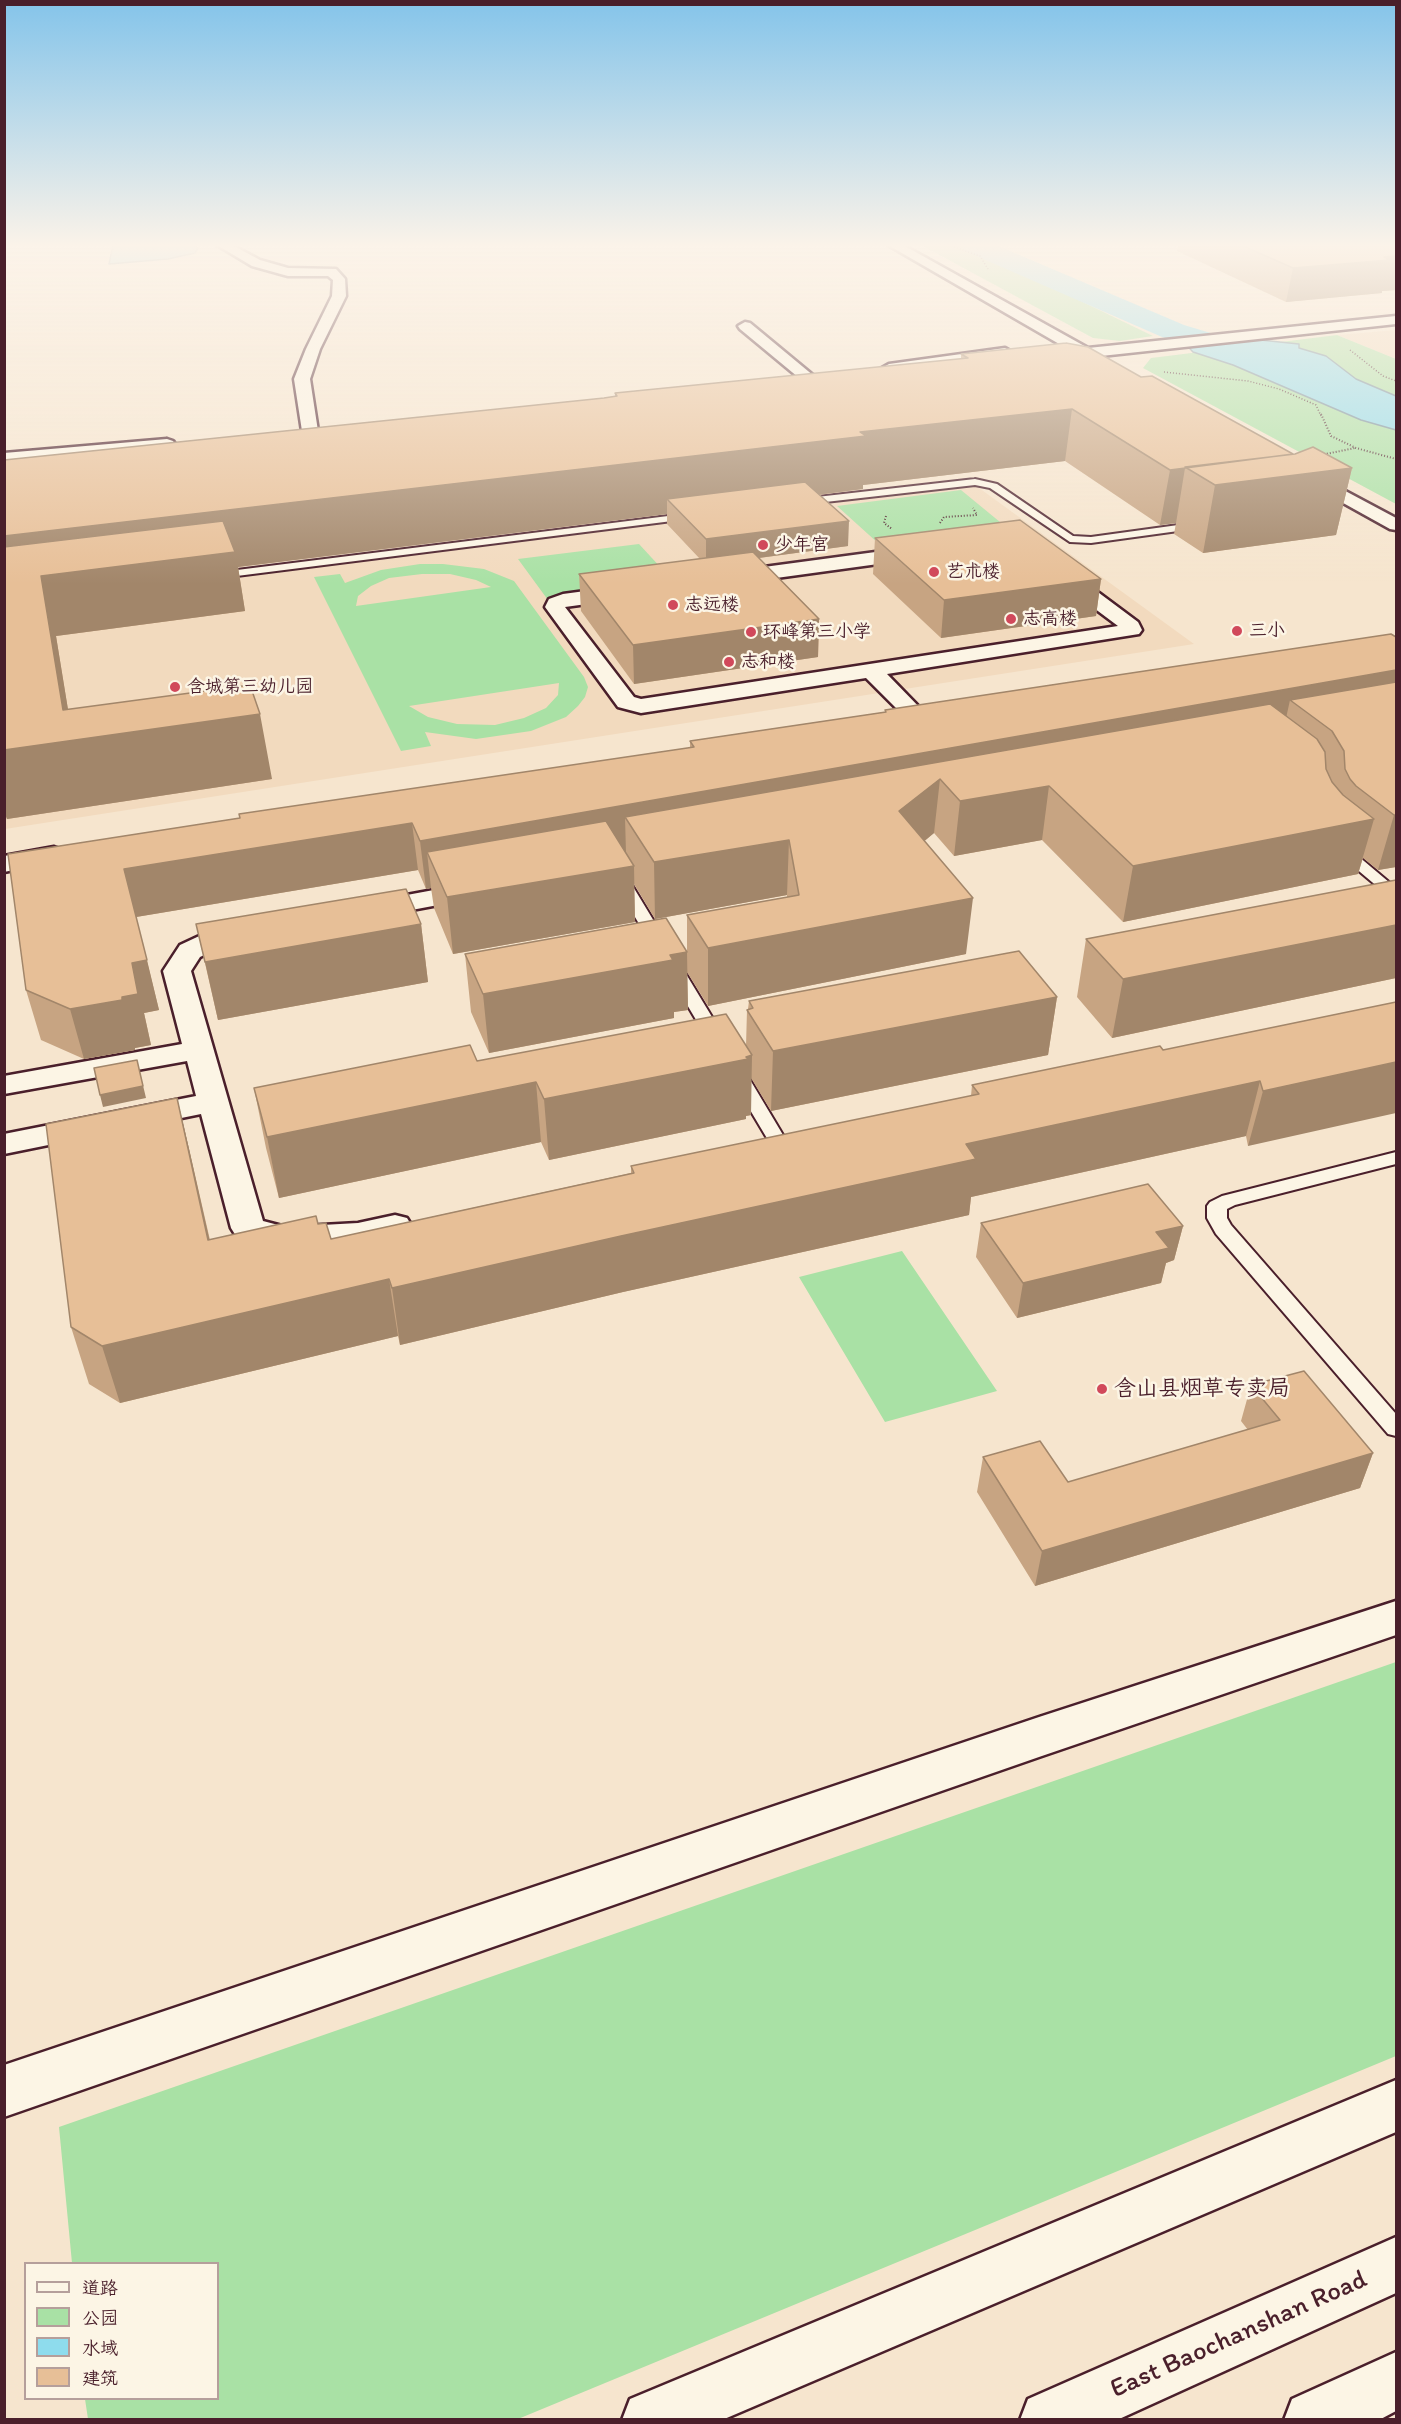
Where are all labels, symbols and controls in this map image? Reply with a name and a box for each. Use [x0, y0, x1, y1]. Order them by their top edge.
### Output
place label: 少年宫 [775, 534, 829, 556]
marker: 少年宫 [756, 538, 770, 552]
place label: 艺术楼 [946, 561, 1000, 583]
marker: 艺术楼 [927, 565, 941, 579]
place label: 志远楼 [685, 594, 739, 616]
marker: 志远楼 [666, 598, 680, 612]
place label: 志高楼 [1023, 608, 1077, 630]
marker: 志高楼 [1004, 612, 1018, 626]
place label: 三小 [1249, 620, 1285, 642]
place label: 环峰第三小学 [763, 621, 871, 643]
marker: 三小 [1230, 624, 1244, 638]
marker: 环峰第三小学 [744, 625, 758, 639]
place label: 志和楼 [741, 651, 795, 673]
marker: 志和楼 [722, 655, 736, 669]
place label: 含城第三幼儿园 [187, 676, 313, 698]
marker: 含城第三幼儿园 [168, 680, 182, 694]
place label: 含山县烟草专卖局 [1114, 1376, 1290, 1402]
marker: 含山县烟草专卖局 [1095, 1382, 1109, 1396]
legend [24, 2262, 219, 2400]
street label: East Baochanshan Road [1106, 2264, 1372, 2406]
text: 道路 [82, 2277, 118, 2299]
text: 公园 [82, 2307, 118, 2329]
text: 水域 [82, 2337, 118, 2359]
text: 建筑 [82, 2367, 118, 2389]

